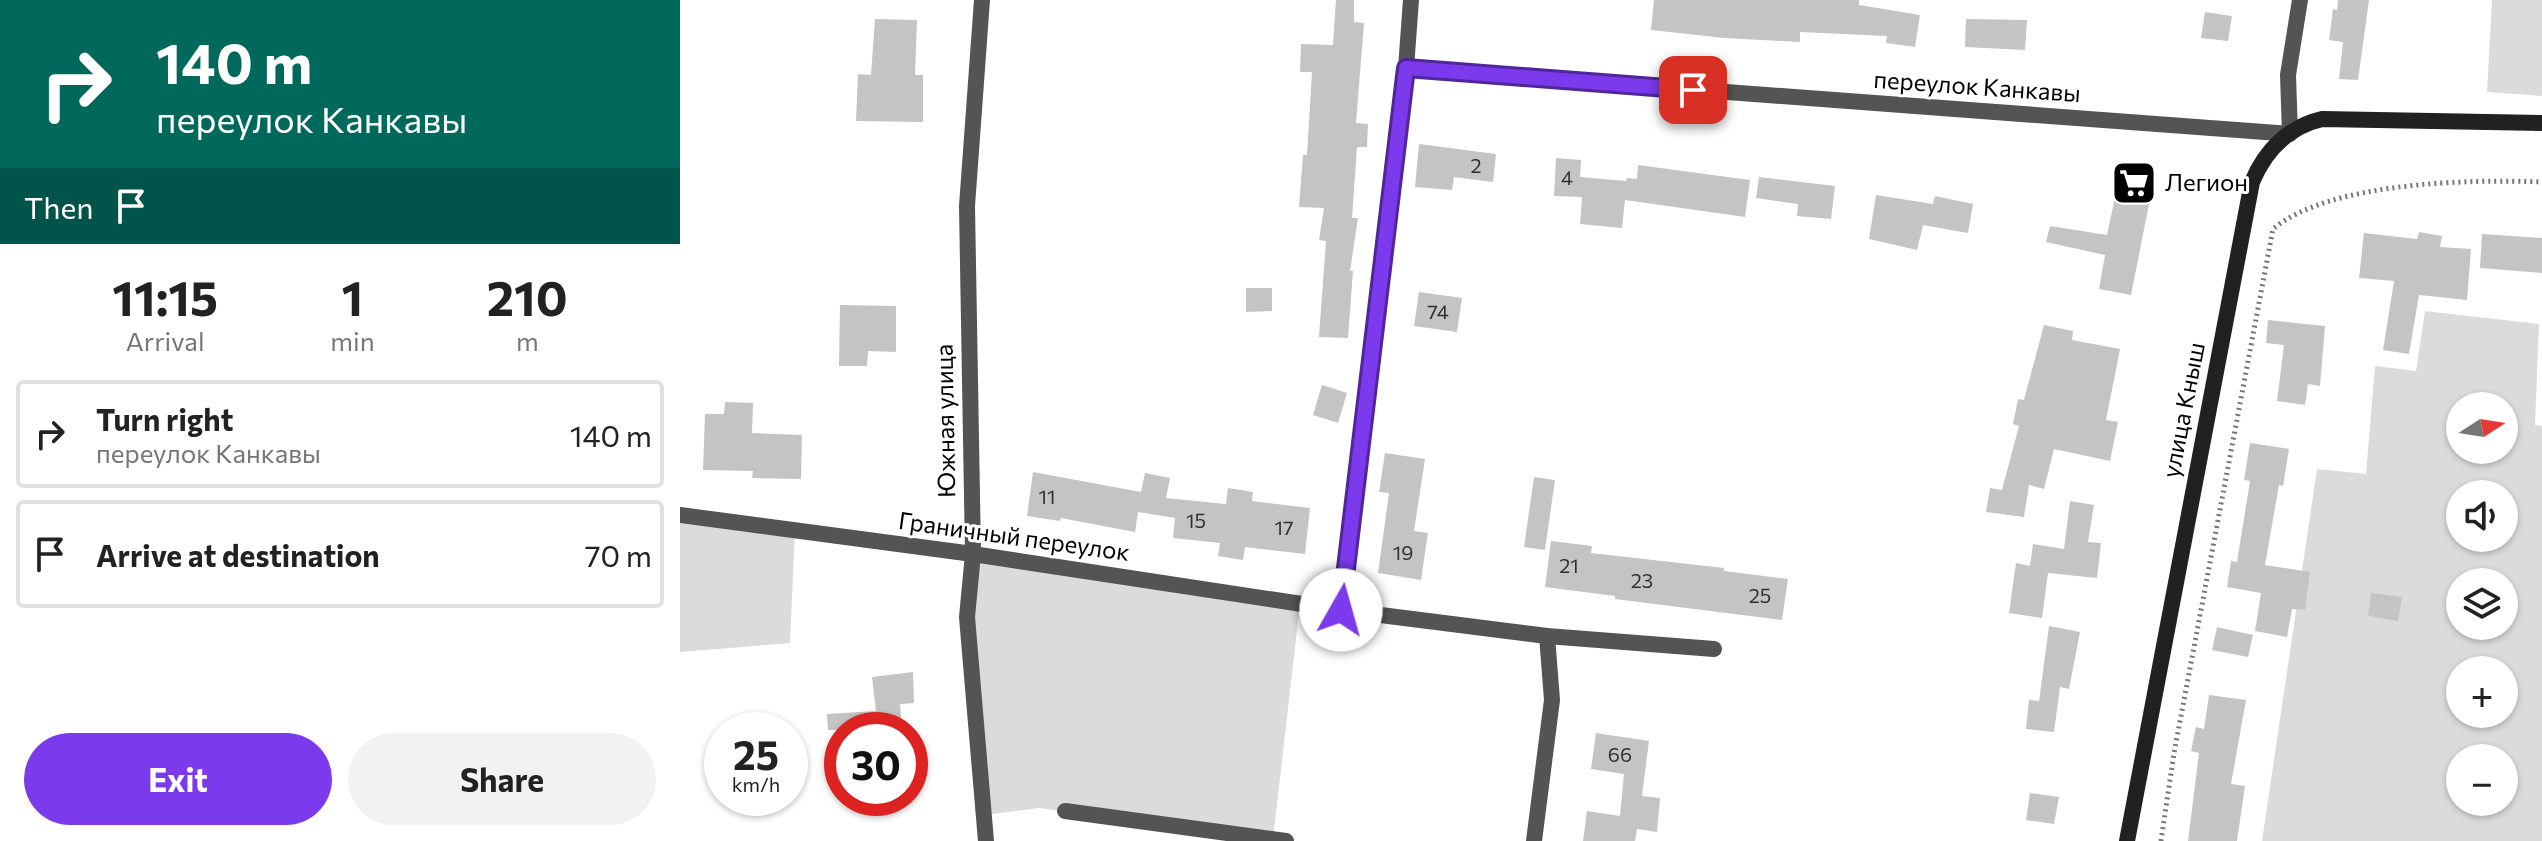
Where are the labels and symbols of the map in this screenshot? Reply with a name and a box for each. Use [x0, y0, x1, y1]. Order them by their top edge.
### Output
pin [1659, 56, 1727, 124]
street label: переулок Канкавы [1873, 64, 2082, 107]
house number: 2 [1470, 153, 1482, 177]
supermarket icon: Легион [2110, 159, 2158, 207]
house number: 4 [1561, 165, 1573, 189]
place label: Легион [2165, 167, 2248, 196]
house number: 74 [1427, 299, 1449, 323]
street label: улица Кныш [2155, 340, 2210, 480]
street label: Южная улица [929, 344, 960, 498]
north arrow [2446, 392, 2518, 464]
house number: 11 [1038, 484, 1056, 508]
street label: Граничный переулок [897, 505, 1132, 566]
house number: 15 [1186, 508, 1206, 532]
house number: 17 [1274, 515, 1294, 539]
house number: 19 [1393, 540, 1413, 564]
house number: 21 [1559, 553, 1579, 577]
position arrow [1299, 568, 1383, 652]
house number: 23 [1631, 568, 1653, 592]
house number: 25 [1749, 583, 1771, 607]
speed limit sign: 30 [824, 712, 928, 816]
house number: 66 [1608, 742, 1632, 766]

